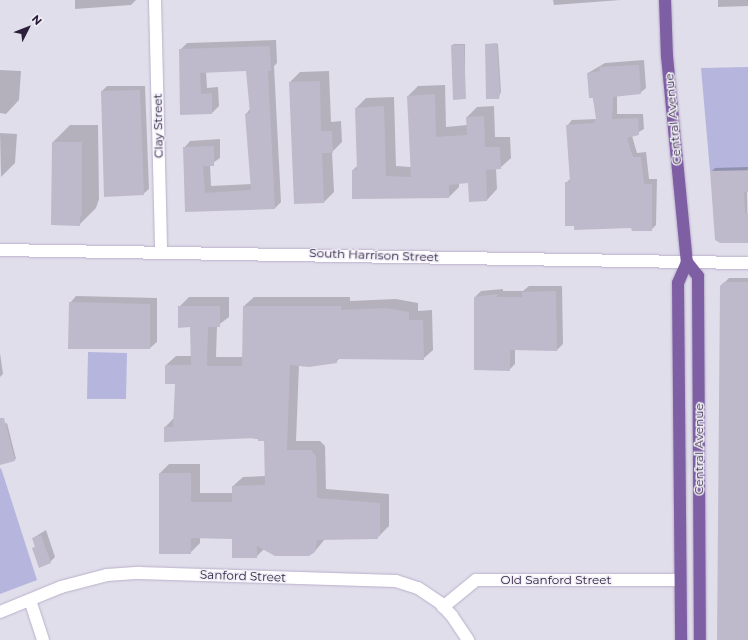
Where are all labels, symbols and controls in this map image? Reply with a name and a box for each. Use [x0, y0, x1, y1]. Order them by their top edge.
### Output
north arrow [8, 8, 48, 48]
text: N [29, 12, 45, 28]
street label: Central Avenue [662, 73, 684, 165]
street label: Clay Street [150, 94, 166, 158]
street label: South Harrison Street [309, 246, 439, 264]
street label: Central Avenue [692, 403, 706, 495]
street label: Sanford Street [200, 567, 286, 585]
street label: Old Sanford Street [501, 573, 611, 587]

